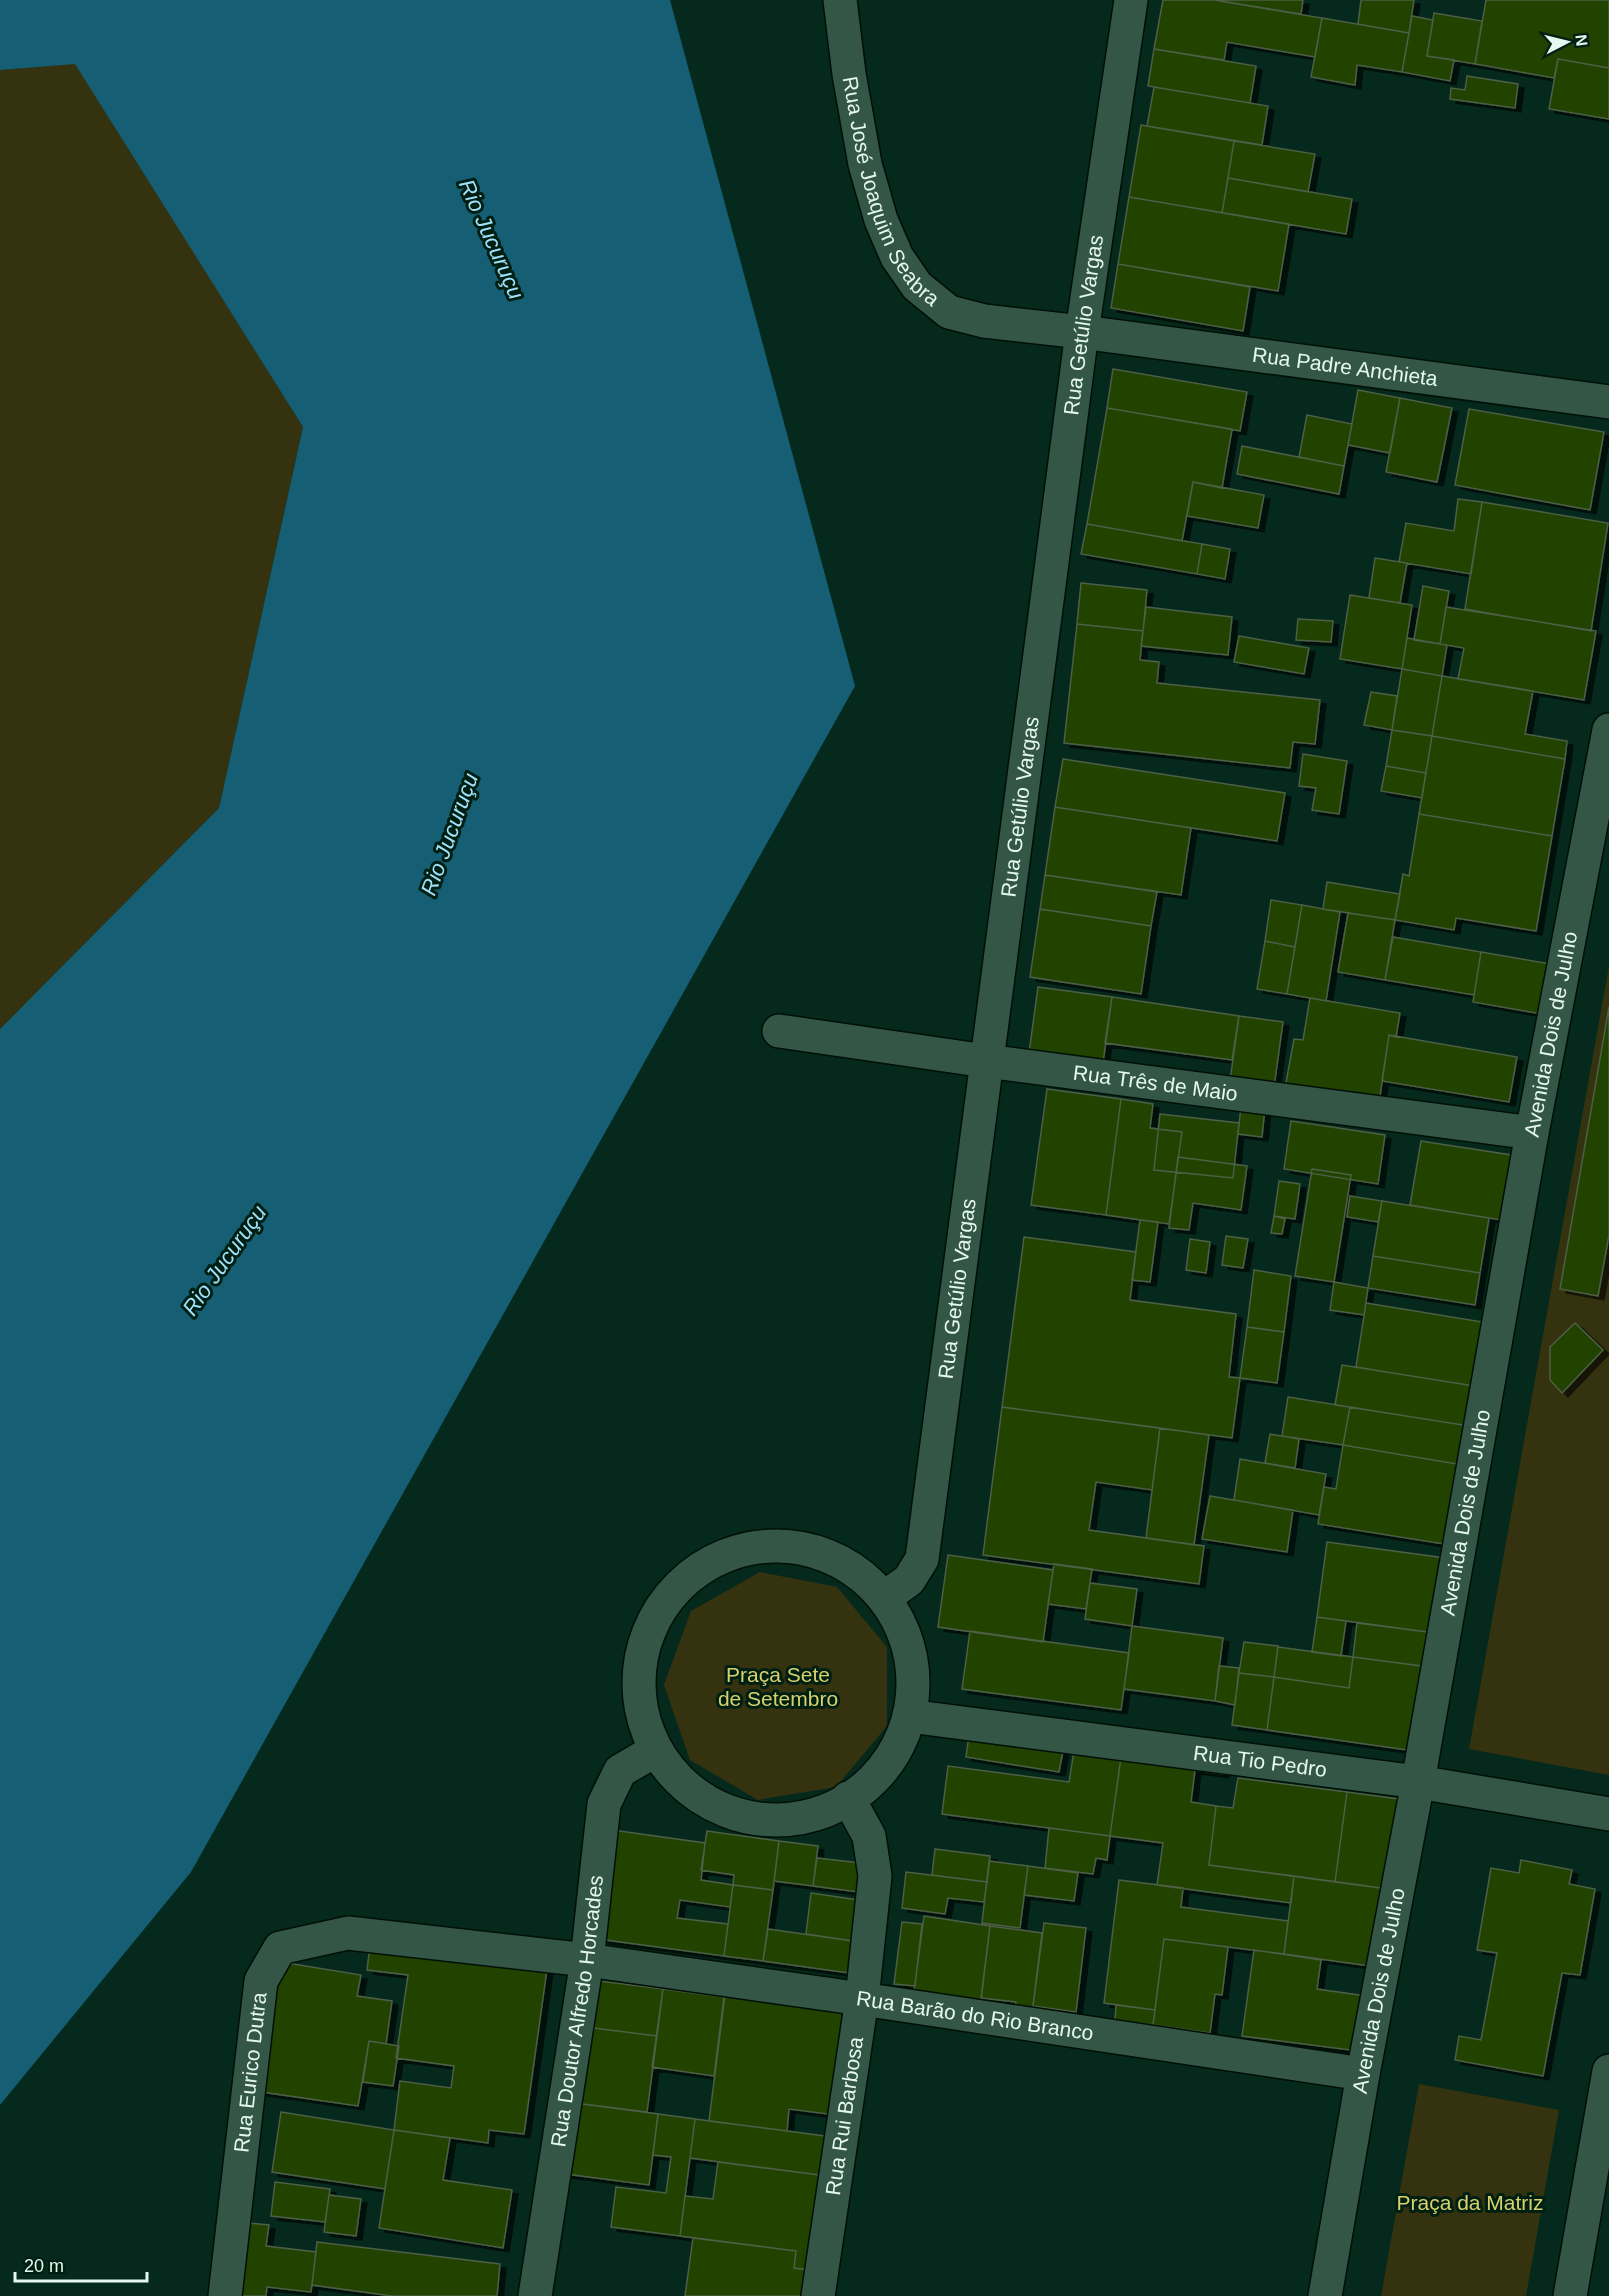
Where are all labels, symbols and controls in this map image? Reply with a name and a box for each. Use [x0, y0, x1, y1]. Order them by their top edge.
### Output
north arrow [1537, 12, 1597, 72]
text: N [1572, 33, 1591, 47]
street label: Rua José Joaquim Seabra [839, 74, 944, 311]
water label: Rio Jucuruçu [454, 175, 529, 303]
street label: Rua Getúlio Vargas [1059, 233, 1107, 417]
street label: Rua Padre Anchieta [1251, 343, 1440, 390]
street label: Rua Getúlio Vargas [996, 715, 1043, 898]
water label: Rio Jucuruçu [416, 770, 483, 899]
street label: Avenida Dois de Julho [1520, 929, 1581, 1139]
street label: Rua Três de Maio [1072, 1061, 1239, 1105]
street label: Rua Getúlio Vargas [934, 1197, 980, 1380]
water label: Rio Jucuruçu [177, 1201, 271, 1320]
street label: Avenida Dois de Julho [1435, 1408, 1494, 1617]
park label: Praça Sete de Setembro [718, 1663, 838, 1710]
street label: Rua Tio Pedro [1192, 1741, 1328, 1781]
street label: Rua Doutor Alfredo Horcades [546, 1874, 607, 2149]
street label: Avenida Dois de Julho [1348, 1886, 1409, 2095]
street label: Rua Barão do Rio Branco [855, 1986, 1095, 2045]
street label: Rua Eurico Dutra [229, 1991, 271, 2154]
street label: Rua Rui Barbosa [821, 2035, 867, 2197]
park label: Praça da Matriz [1396, 2191, 1544, 2214]
scale bar [15, 2245, 147, 2283]
text: 20 m [24, 2256, 64, 2276]

